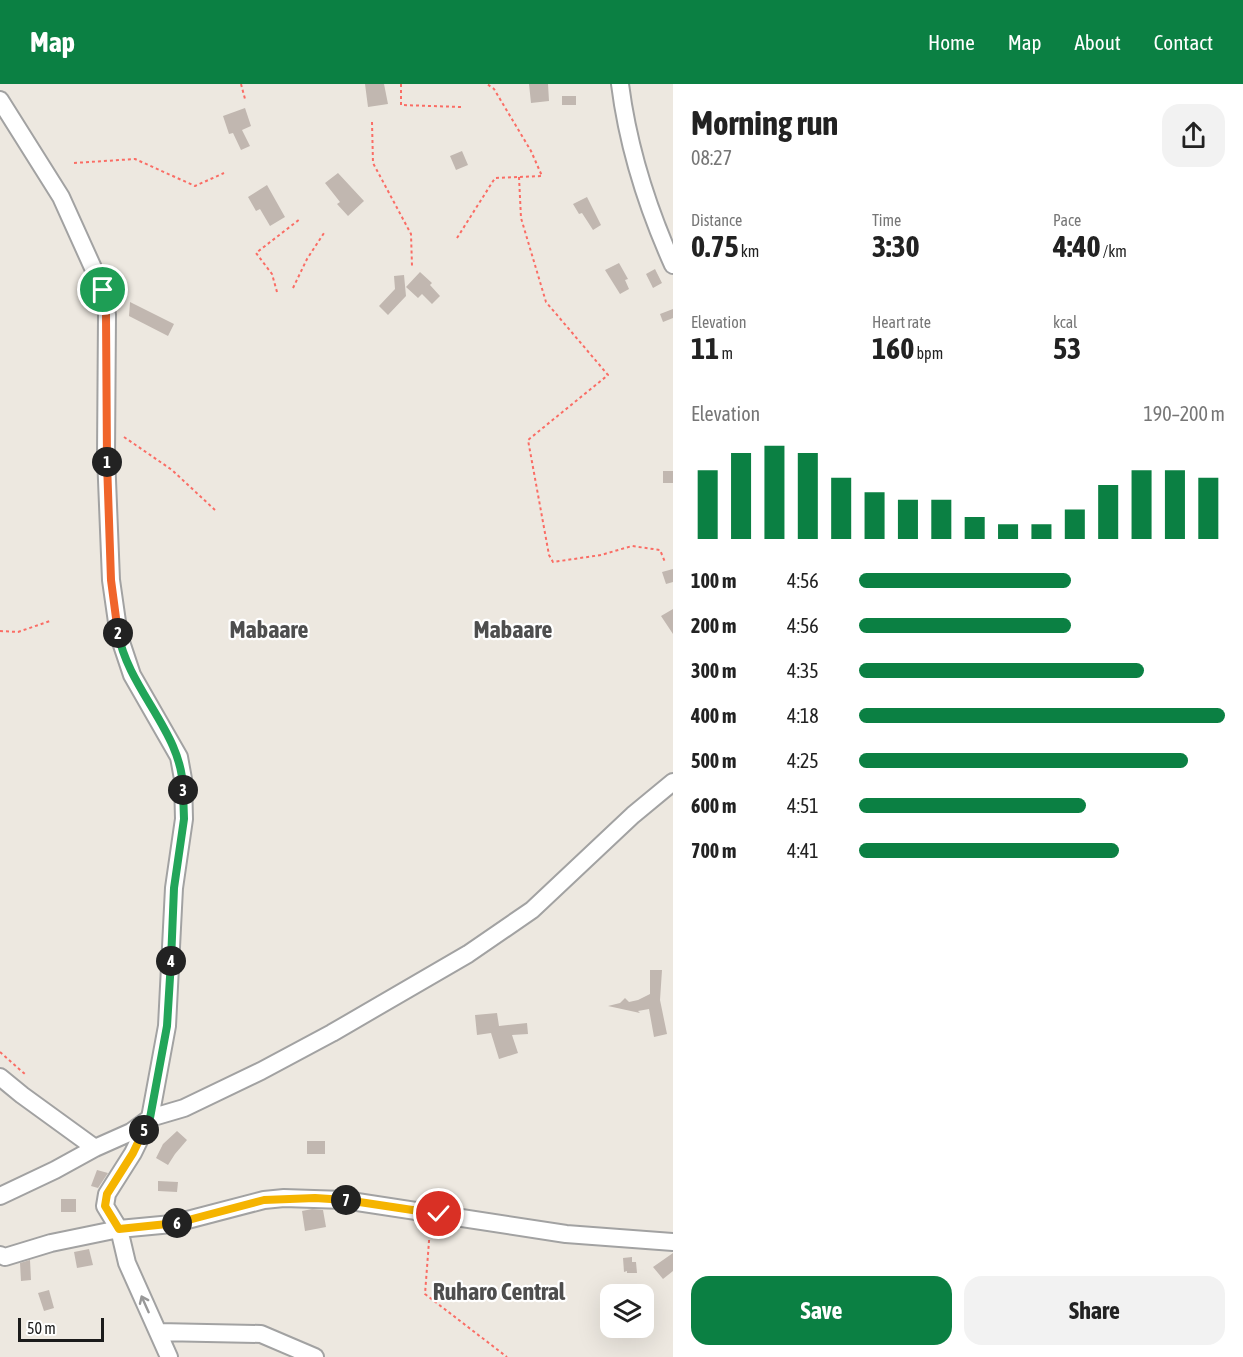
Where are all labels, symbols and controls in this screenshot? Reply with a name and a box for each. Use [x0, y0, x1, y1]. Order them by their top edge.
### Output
text: Map [30, 26, 75, 58]
text: Home [928, 30, 975, 54]
text: Map [1008, 30, 1042, 54]
text: About [1075, 30, 1121, 54]
text: Contact [1154, 30, 1213, 54]
text: Morning run [691, 104, 838, 142]
button: share [1162, 104, 1225, 167]
text: 08:27 [691, 146, 732, 169]
text: Distance [691, 211, 742, 229]
text: Time [872, 211, 901, 229]
text: Pace [1053, 211, 1081, 229]
text: 0.75 [691, 229, 739, 263]
text: 3:30 [872, 229, 920, 263]
text: 4:40 [1053, 229, 1101, 263]
text: km [739, 242, 759, 260]
text: /km [1101, 242, 1127, 260]
pin [77, 264, 128, 315]
icon: arrive [86, 273, 119, 306]
text: Elevation [691, 313, 746, 331]
text: Heart rate [872, 313, 931, 331]
text: kcal [1053, 313, 1077, 331]
text: 11 [691, 331, 719, 365]
text: 160 [872, 331, 914, 365]
text: 53 [1053, 331, 1081, 365]
text: m [719, 344, 733, 362]
text: bpm [914, 344, 943, 362]
text: Elevation [691, 402, 760, 425]
text: 190–200 m [1143, 402, 1225, 425]
pin: 1 [92, 447, 122, 477]
text: 1 [103, 453, 111, 471]
text: 100 m [691, 569, 736, 592]
text: 4:56 [787, 569, 819, 592]
text: 200 m [691, 614, 736, 637]
text: 4:56 [787, 614, 819, 637]
district label: Mabaare [230, 616, 309, 643]
district label: Mabaare [474, 616, 553, 643]
pin: 2 [103, 618, 133, 648]
text: 2 [114, 624, 122, 642]
text: 300 m [691, 659, 736, 682]
text: 4:35 [787, 659, 819, 682]
text: 400 m [691, 704, 736, 727]
text: 4:18 [787, 704, 819, 727]
text: 500 m [691, 749, 736, 772]
text: 4:25 [787, 749, 819, 772]
pin: 3 [168, 775, 198, 805]
text: 3 [179, 781, 187, 799]
text: 600 m [691, 794, 736, 817]
text: 4:51 [787, 794, 819, 817]
text: 700 m [691, 839, 736, 862]
text: 4:41 [787, 839, 819, 862]
pin: 4 [156, 946, 186, 976]
text: 4 [167, 952, 175, 970]
pin: 5 [129, 1115, 159, 1145]
text: 5 [140, 1121, 148, 1139]
pin: 7 [331, 1185, 361, 1215]
pin [413, 1188, 464, 1239]
text: 7 [342, 1191, 350, 1209]
icon: check [422, 1197, 455, 1230]
pin: 6 [162, 1208, 192, 1238]
text: 6 [173, 1214, 181, 1232]
button: Save [691, 1276, 952, 1345]
button: Share [964, 1276, 1225, 1345]
district label: Ruharo Central [433, 1278, 566, 1305]
map controls [600, 1284, 654, 1338]
button: layers [600, 1284, 654, 1338]
one-way arrow [139, 1295, 151, 1313]
scale bar [18, 1315, 104, 1342]
text: 50 m [27, 1319, 56, 1337]

